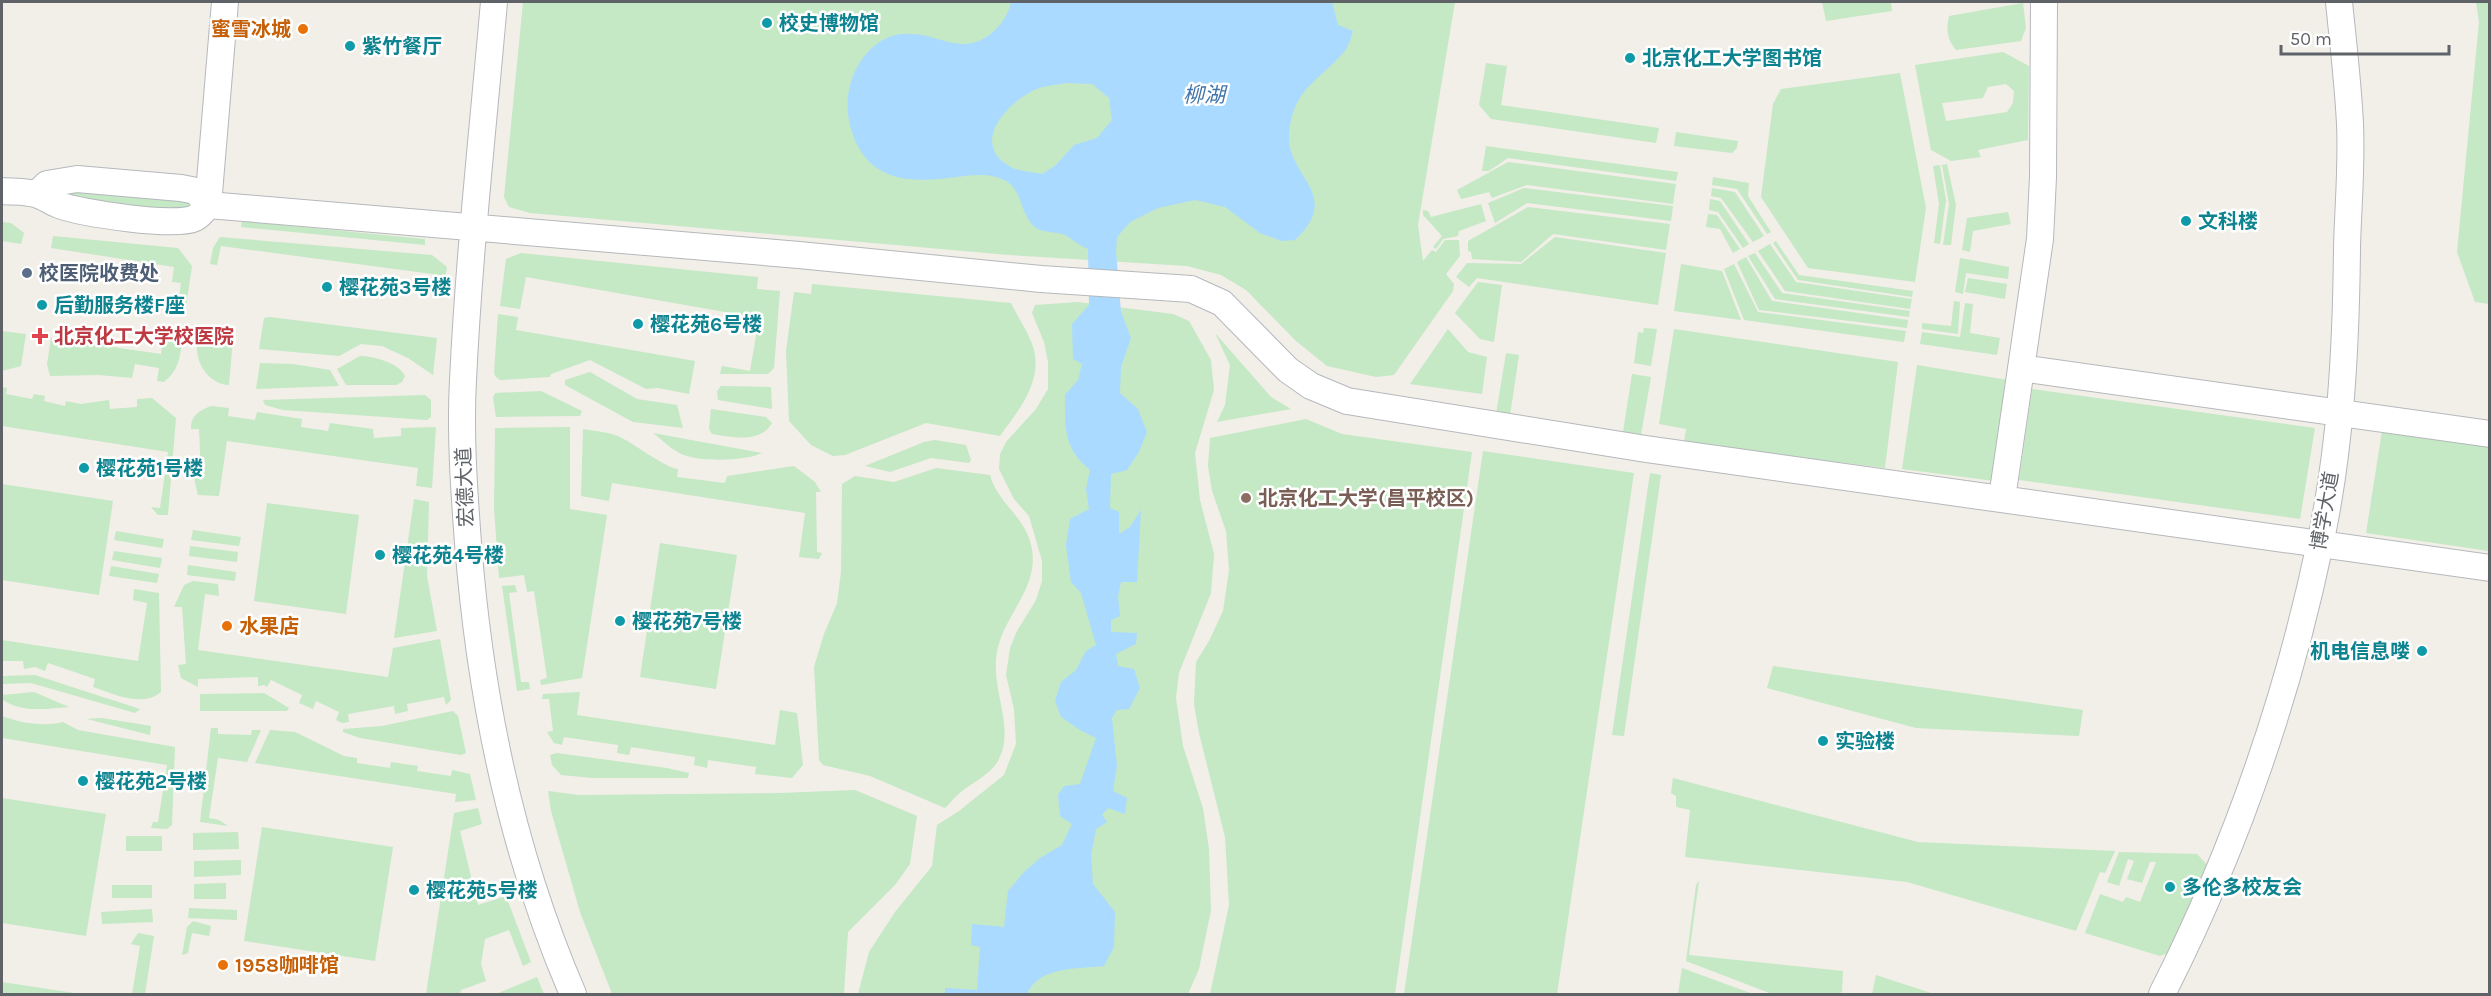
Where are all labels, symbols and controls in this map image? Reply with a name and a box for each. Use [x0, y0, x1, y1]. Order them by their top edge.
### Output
place label: 校史博物馆 [779, 12, 879, 35]
marker: 校史博物馆 [760, 16, 774, 30]
place label: 蜜雪冰城 [211, 18, 291, 41]
scale bar [2281, 18, 2449, 56]
marker: 蜜雪冰城 [296, 22, 310, 36]
text: 50 m [2290, 28, 2332, 50]
place label: 紫竹餐厅 [362, 35, 442, 58]
marker: 紫竹餐厅 [343, 39, 357, 53]
place label: 北京化工大学图书馆 [1642, 47, 1822, 70]
marker: 北京化工大学图书馆 [1623, 51, 1637, 65]
water label: 柳湖 [1183, 83, 1228, 107]
place label: 文科楼 [2198, 210, 2258, 233]
marker: 文科楼 [2179, 214, 2193, 228]
place label: 校医院收费处 [39, 262, 159, 285]
marker: 校医院收费处 [20, 266, 34, 280]
place label: 樱花苑3号楼 [339, 276, 451, 299]
marker: 樱花苑3号楼 [320, 280, 334, 294]
place label: 后勤服务楼F座 [54, 294, 185, 317]
marker: 后勤服务楼F座 [35, 298, 49, 312]
place label: 樱花苑6号楼 [650, 313, 762, 336]
marker: 樱花苑6号楼 [631, 317, 645, 331]
place label: 北京化工大学校医院 [54, 325, 234, 348]
marker: 北京化工大学校医院 [31, 327, 49, 345]
street label: 宏德大道 [452, 447, 478, 527]
place label: 樱花苑1号楼 [96, 457, 203, 480]
marker: 樱花苑1号楼 [77, 461, 91, 475]
street label: 博学大道 [2307, 470, 2343, 552]
place label: 北京化工大学(昌平校区) [1258, 487, 1474, 510]
marker: 北京化工大学(昌平校区) [1239, 491, 1253, 505]
place label: 樱花苑4号楼 [392, 544, 504, 567]
marker: 樱花苑4号楼 [373, 548, 387, 562]
place label: 樱花苑7号楼 [632, 610, 742, 633]
marker: 樱花苑7号楼 [613, 614, 627, 628]
place label: 水果店 [239, 615, 299, 638]
marker: 水果店 [220, 619, 234, 633]
place label: 机电信息喽 [2310, 640, 2410, 663]
marker: 机电信息喽 [2415, 644, 2429, 658]
place label: 实验楼 [1835, 730, 1895, 753]
marker: 实验楼 [1816, 734, 1830, 748]
place label: 樱花苑2号楼 [95, 770, 207, 793]
marker: 樱花苑2号楼 [76, 774, 90, 788]
place label: 多伦多校友会 [2182, 876, 2302, 899]
place label: 樱花苑5号楼 [426, 879, 538, 902]
marker: 多伦多校友会 [2163, 880, 2177, 894]
marker: 樱花苑5号楼 [407, 883, 421, 897]
place label: 1958咖啡馆 [235, 954, 339, 977]
marker: 1958咖啡馆 [216, 958, 230, 972]

